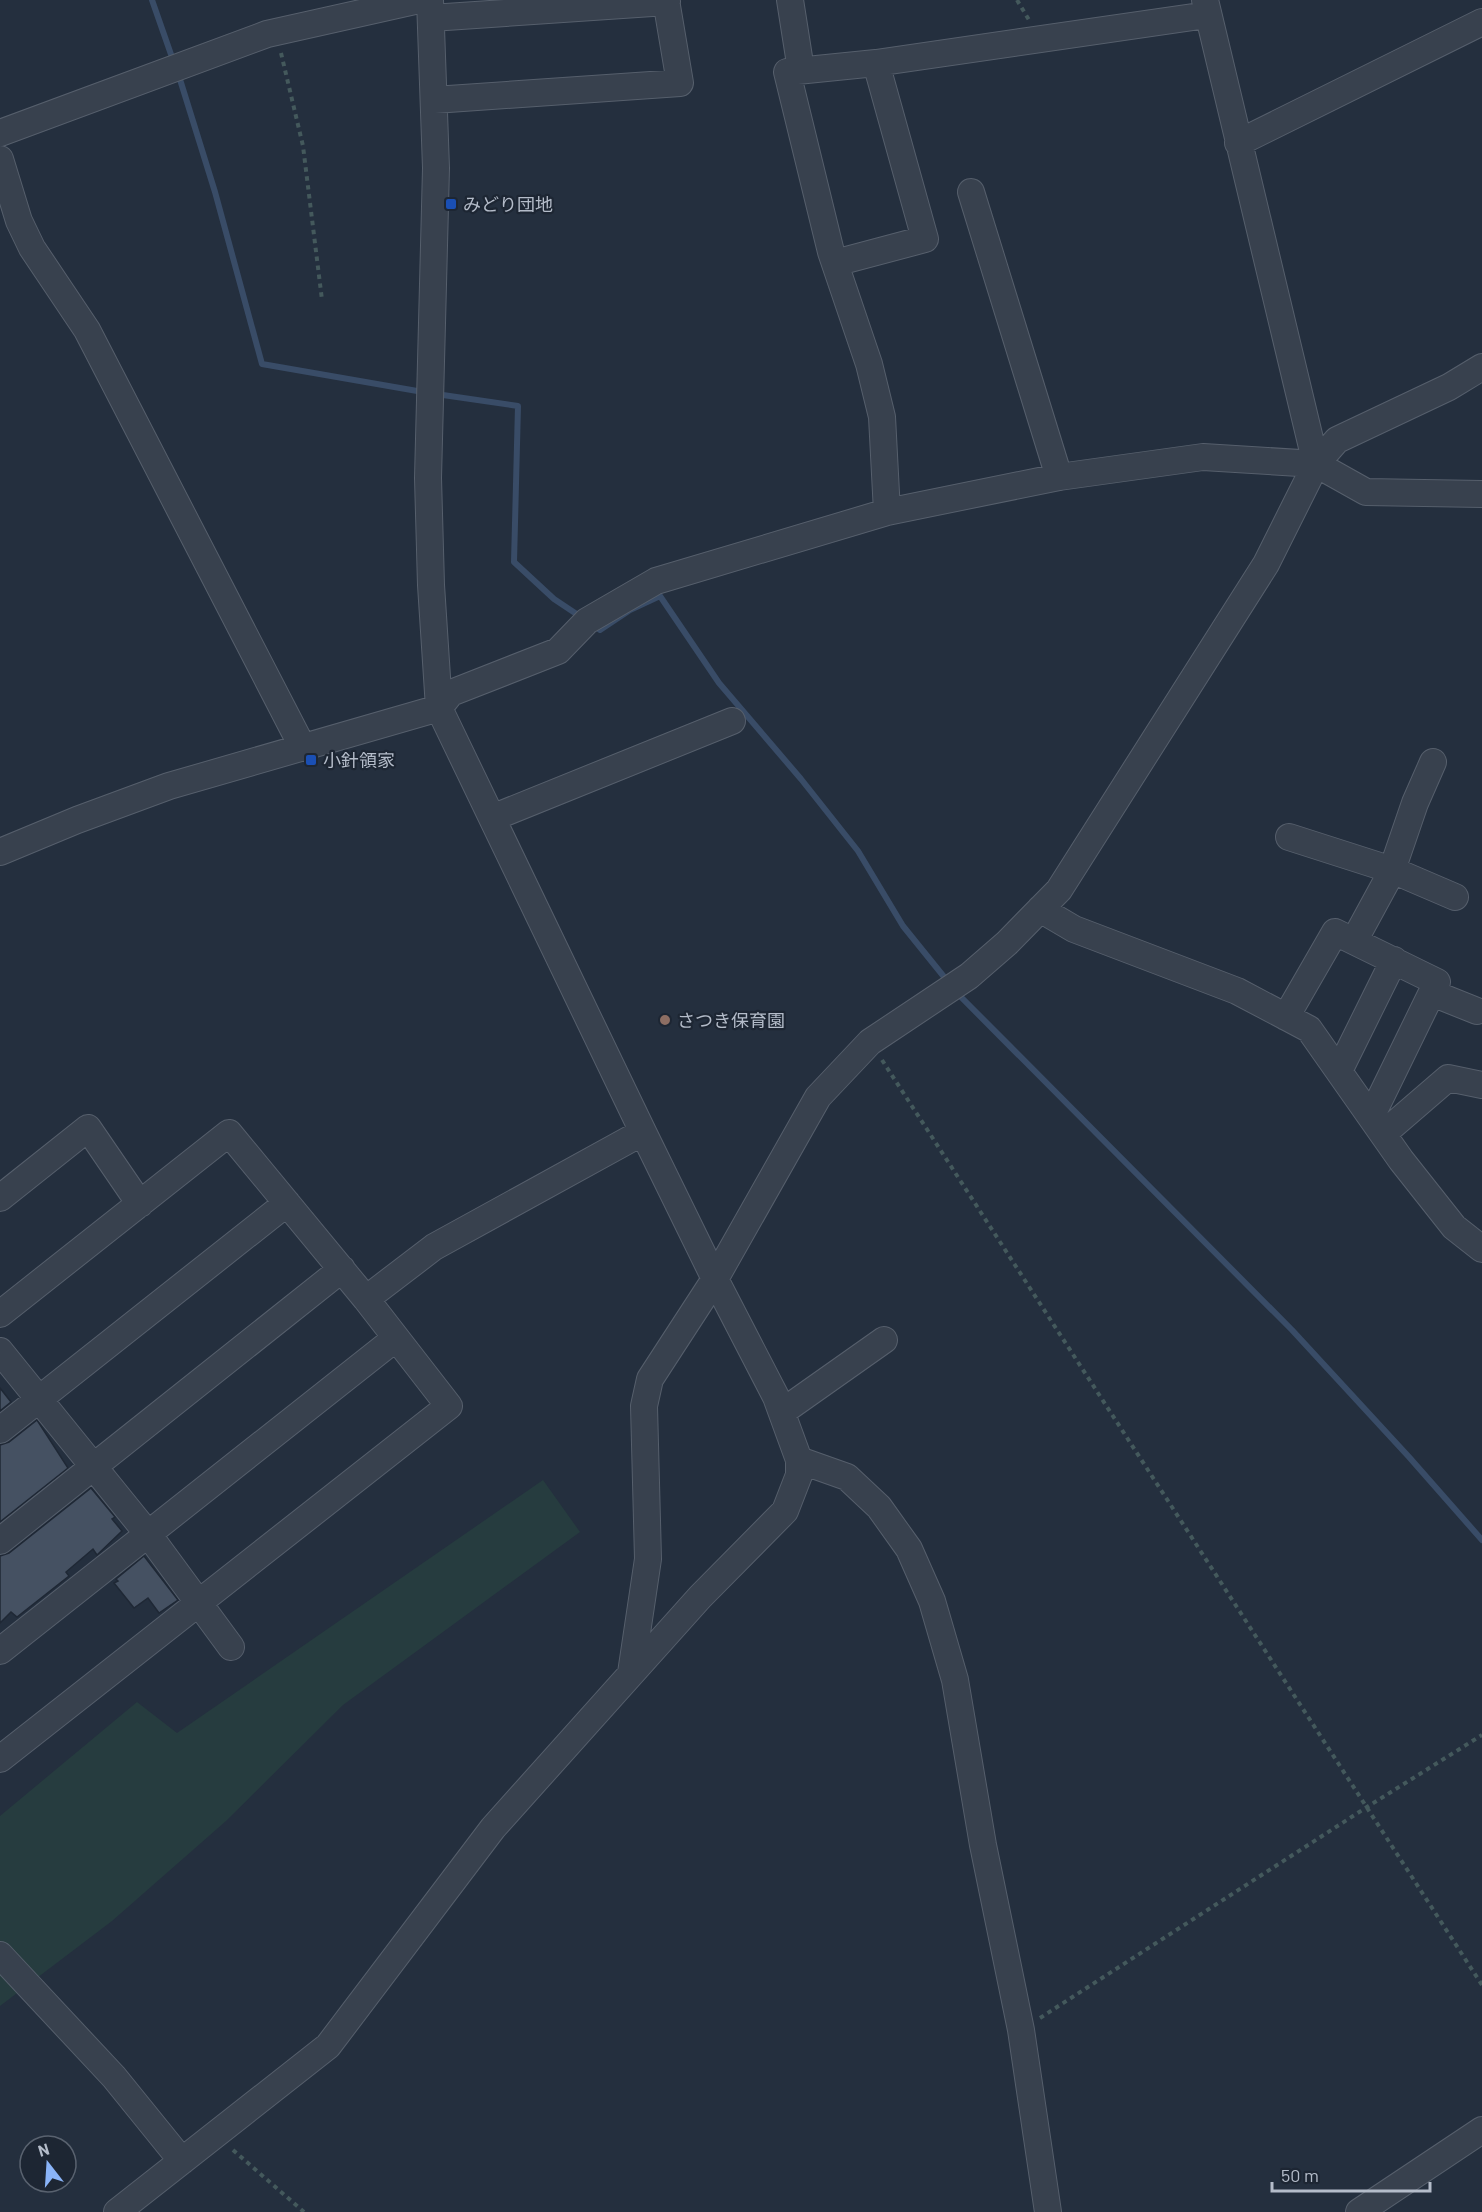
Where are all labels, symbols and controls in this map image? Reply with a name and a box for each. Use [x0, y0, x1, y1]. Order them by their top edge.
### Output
place label: みどり団地 [463, 193, 553, 215]
marker: みどり団地 [444, 197, 458, 211]
place label: 小針領家 [323, 749, 395, 771]
marker: 小針領家 [304, 753, 318, 767]
place label: さつき保育園 [677, 1009, 785, 1031]
marker: さつき保育園 [658, 1013, 672, 1027]
north arrow [18, 2134, 78, 2194]
text: N [36, 2139, 51, 2160]
scale bar [1272, 2155, 1430, 2193]
text: 50 m [1281, 2164, 1319, 2186]

